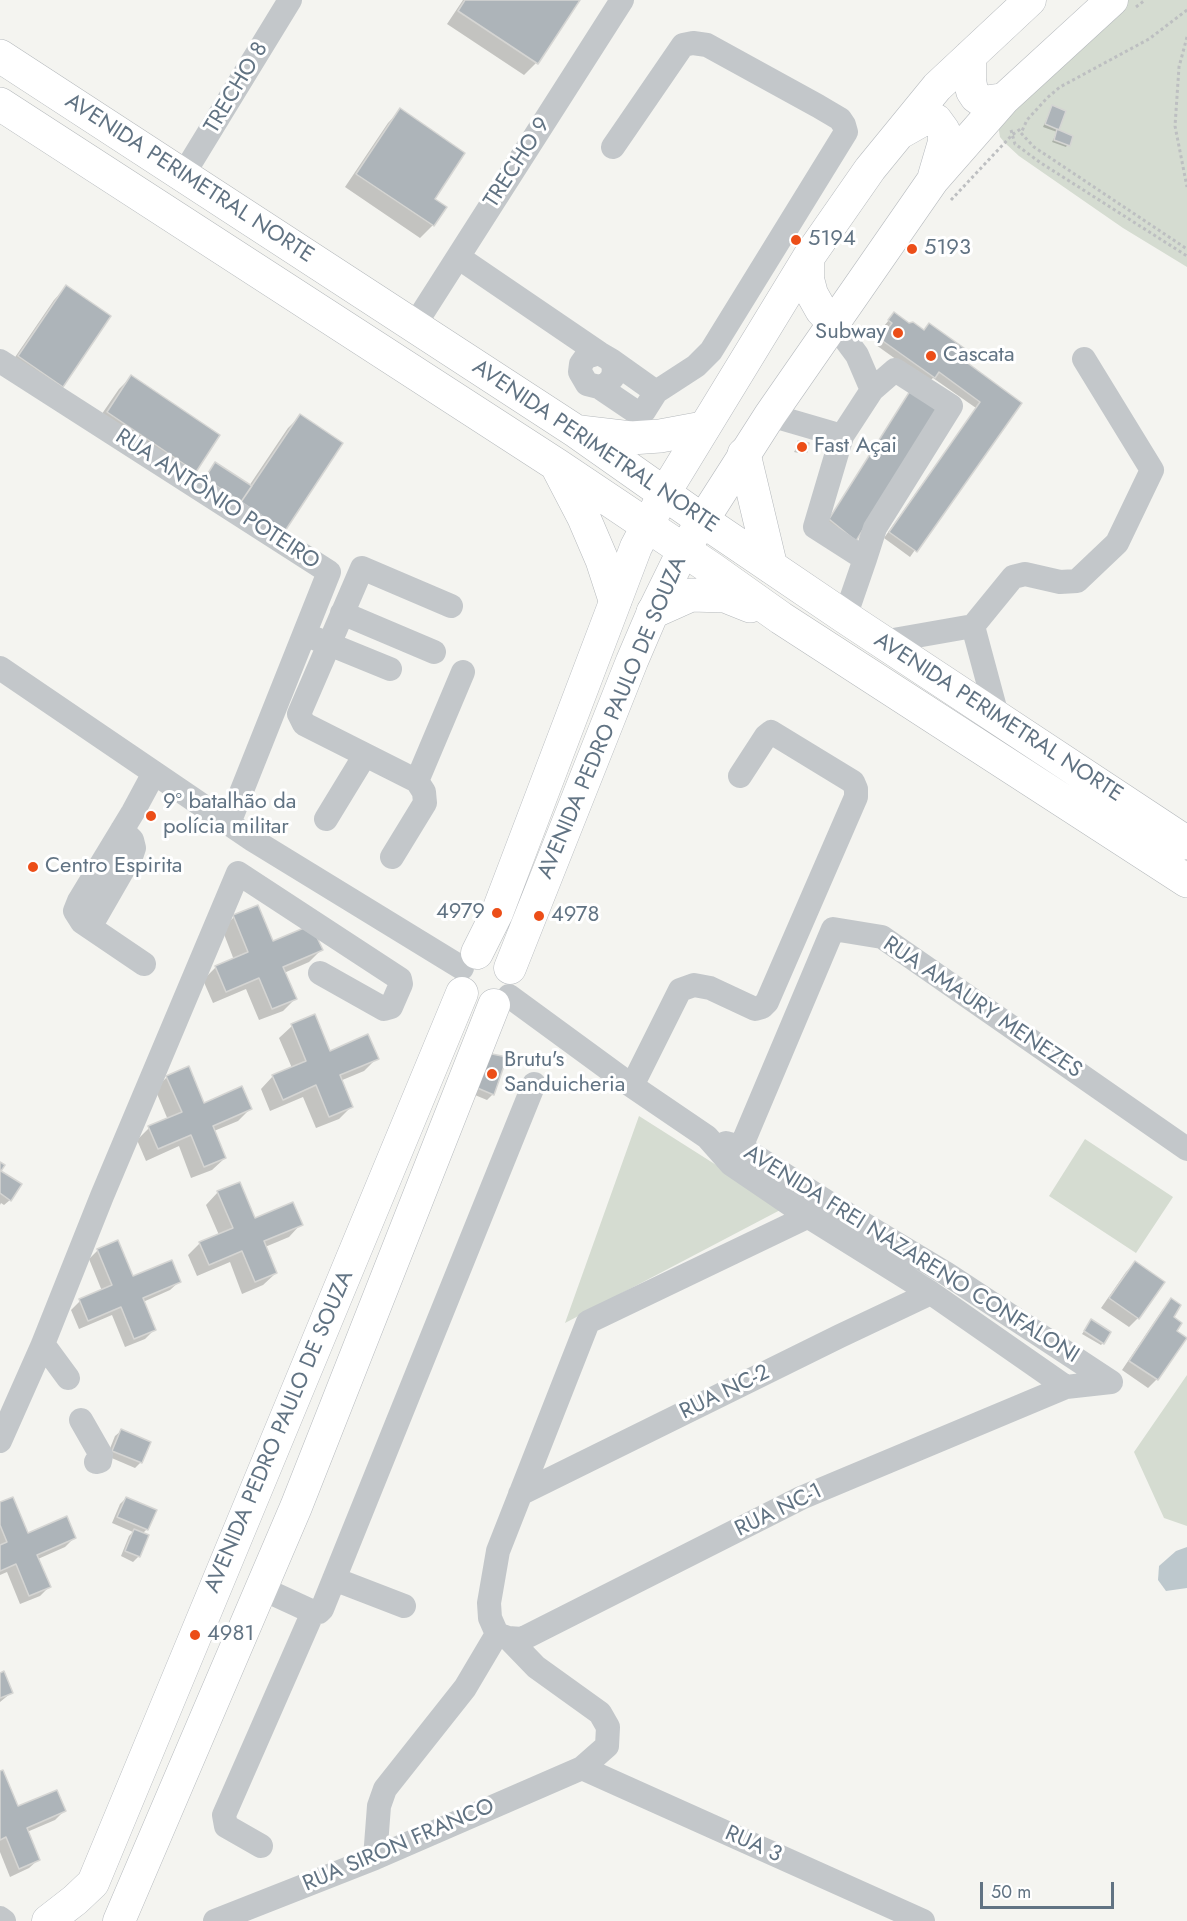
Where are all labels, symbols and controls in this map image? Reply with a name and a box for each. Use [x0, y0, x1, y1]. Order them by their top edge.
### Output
street label: TRECHO 8 [200, 38, 274, 138]
street label: AVENIDA PERIMETRAL NORTE [60, 89, 318, 269]
street label: TRECHO 9 [479, 113, 557, 213]
place label: 5194 [808, 227, 856, 253]
marker: 5194 [789, 233, 803, 247]
place label: 5193 [924, 236, 971, 262]
marker: 5193 [905, 242, 919, 256]
place label: Subway [815, 320, 886, 346]
marker: Subway [891, 326, 905, 340]
place label: Cascata [943, 343, 1014, 369]
marker: Cascata [924, 349, 938, 363]
street label: AVENIDA PERIMETRAL NORTE [467, 355, 723, 539]
street label: RUA ANTÔNIO POTEIRO [110, 424, 324, 576]
place label: Fast Açai [814, 434, 897, 460]
marker: Fast Açai [795, 440, 809, 454]
street label: AVENIDA PEDRO PAULO DE SOUZA [533, 553, 693, 883]
street label: AVENIDA PERIMETRAL NORTE [869, 628, 1127, 808]
place label: 9º batalhão da polícia militar [163, 790, 296, 842]
marker: 9º batalhão da polícia militar [144, 809, 158, 823]
place label: Centro Espirita [45, 854, 182, 880]
marker: Centro Espirita [26, 860, 40, 874]
place label: 4979 [436, 900, 485, 926]
place label: 4978 [551, 903, 599, 929]
marker: 4979 [490, 906, 504, 920]
marker: 4978 [532, 909, 546, 923]
street label: RUA AMAURY MENEZES [877, 932, 1087, 1084]
place label: Brutu's Sanduicheria [504, 1048, 625, 1100]
marker: Brutu's Sanduicheria [485, 1067, 499, 1081]
street label: AVENIDA FREI NAZARENO CONFALONI [739, 1140, 1083, 1370]
street label: AVENIDA PEDRO PAULO DE SOUZA [200, 1267, 360, 1597]
street label: RUA NC-2 [676, 1360, 774, 1426]
street label: RUA NC-1 [731, 1479, 827, 1543]
place label: 4981 [207, 1622, 254, 1648]
marker: 4981 [188, 1628, 202, 1642]
street label: RUA SIRON FRANCO [299, 1794, 499, 1898]
street label: RUA 3 [721, 1821, 785, 1869]
scale bar [983, 1870, 1116, 1908]
text: 50 m [991, 1879, 1031, 1905]

